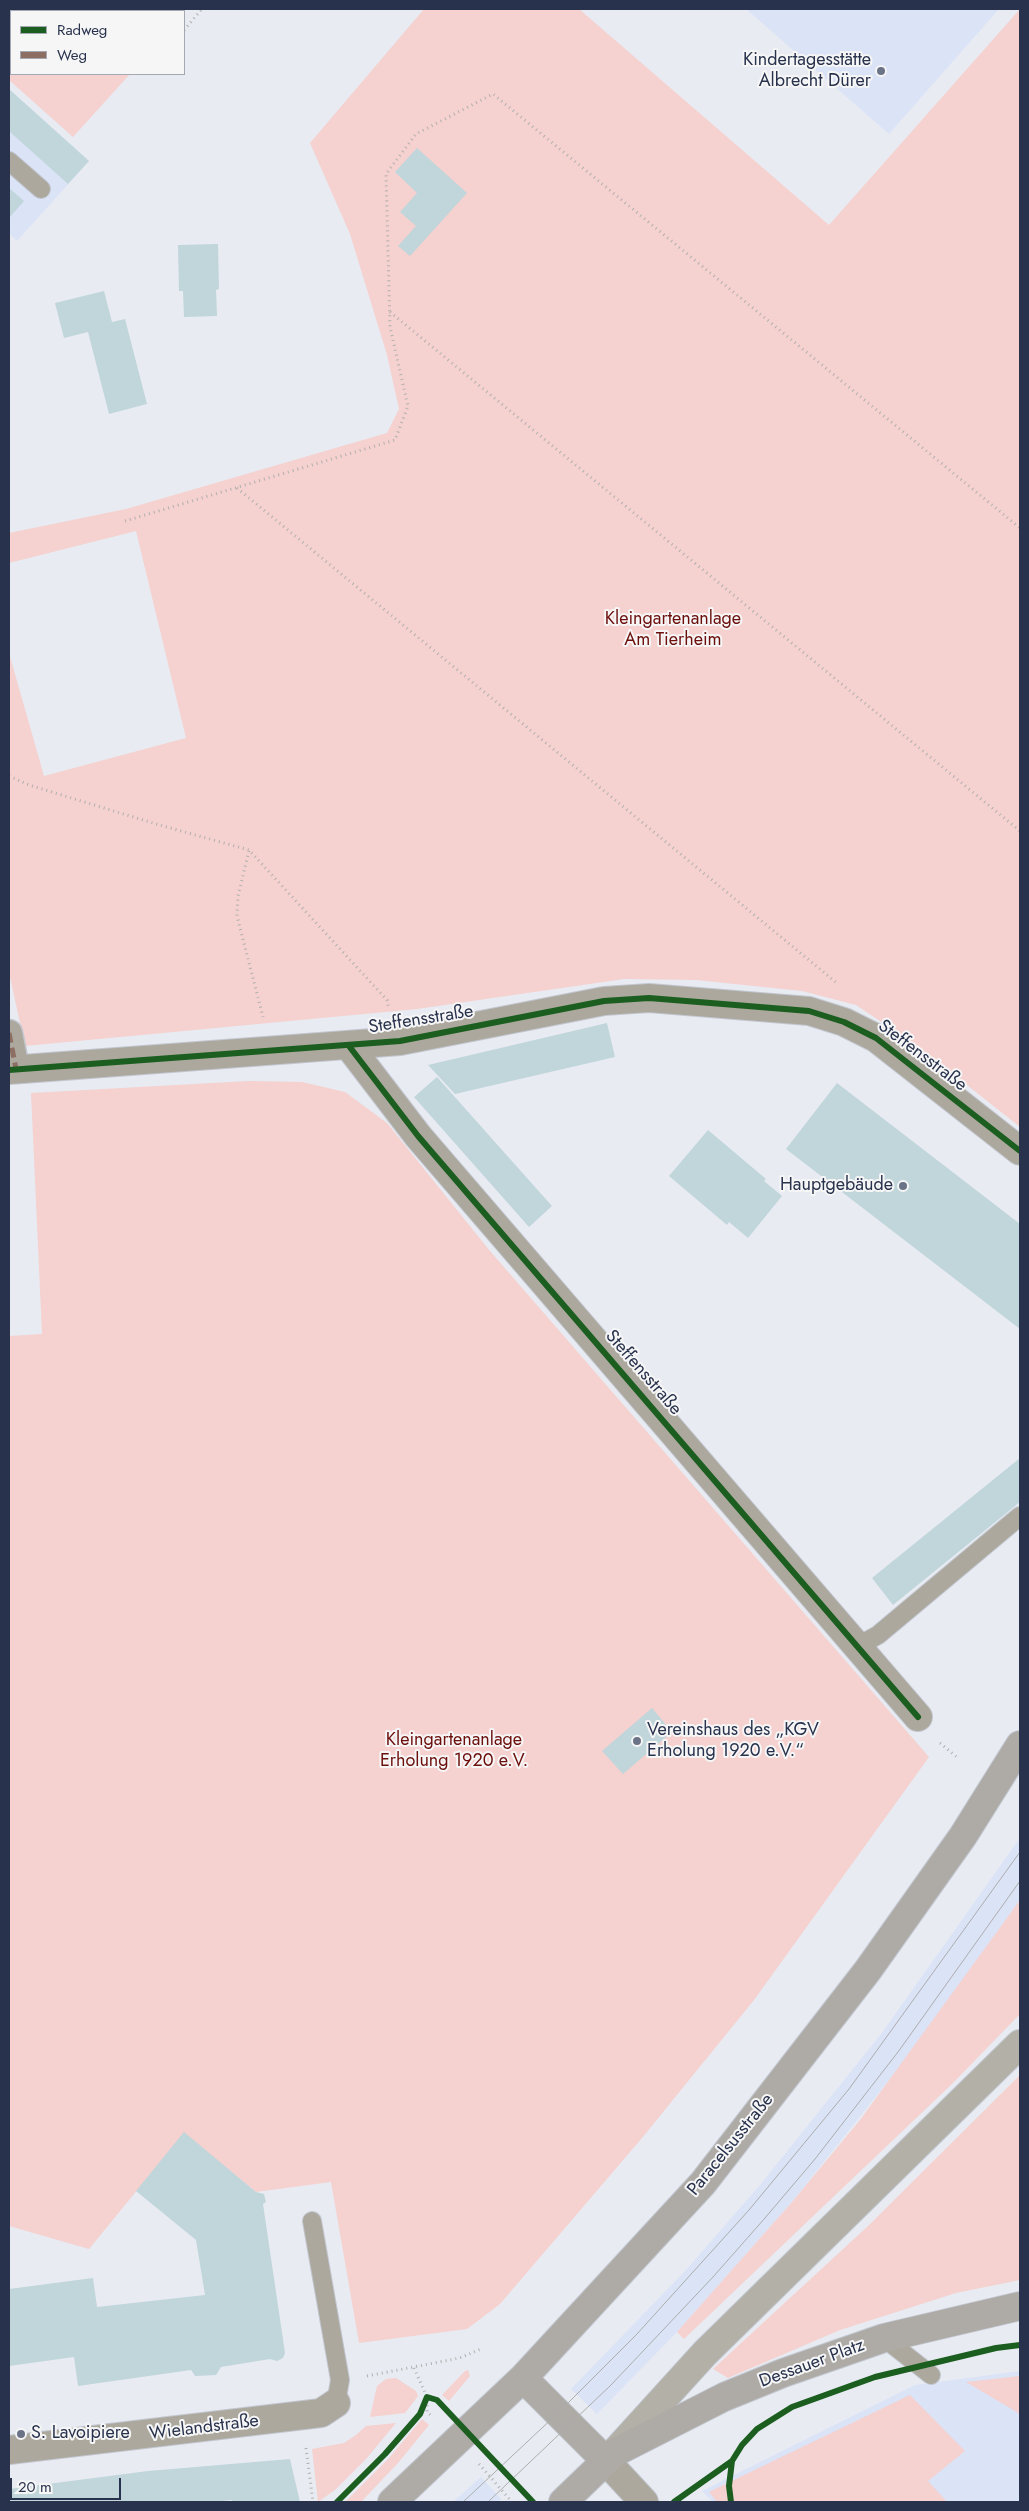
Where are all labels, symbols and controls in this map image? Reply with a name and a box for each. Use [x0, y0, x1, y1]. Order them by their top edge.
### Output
legend [10, 10, 185, 75]
text: Radweg [57, 19, 107, 41]
text: Weg [57, 44, 87, 66]
place label: Kindertagesstätte Albrecht Dürer [743, 50, 871, 92]
marker: Kindertagesstätte Albrecht Dürer [875, 65, 887, 77]
park label: Kleingartenanlage Am Tierheim [605, 609, 741, 652]
street label: Steffensstraße [367, 1001, 475, 1039]
street label: Steffensstraße [873, 1016, 971, 1096]
place label: Hauptgebäude [780, 1175, 893, 1197]
marker: Hauptgebäude [897, 1180, 909, 1192]
street label: Steffensstraße [600, 1326, 686, 1420]
place label: Vereinshaus des „KGV Erholung 1920 e.V.“ [647, 1720, 819, 1762]
park label: Kleingartenanlage Erholung 1920 e.V. [380, 1730, 528, 1772]
marker: Vereinshaus des „KGV Erholung 1920 e.V.“ [631, 1735, 643, 1747]
street label: Paracelsusstraße [683, 2090, 779, 2200]
street label: Dessauer Platz [757, 2335, 867, 2393]
street label: Wielandstraße [148, 2411, 260, 2445]
place label: S. Lavoipiere [31, 2423, 130, 2445]
marker: S. Lavoipiere [15, 2428, 27, 2440]
scale bar [12, 2468, 124, 2500]
text: 20 m [18, 2476, 52, 2498]

